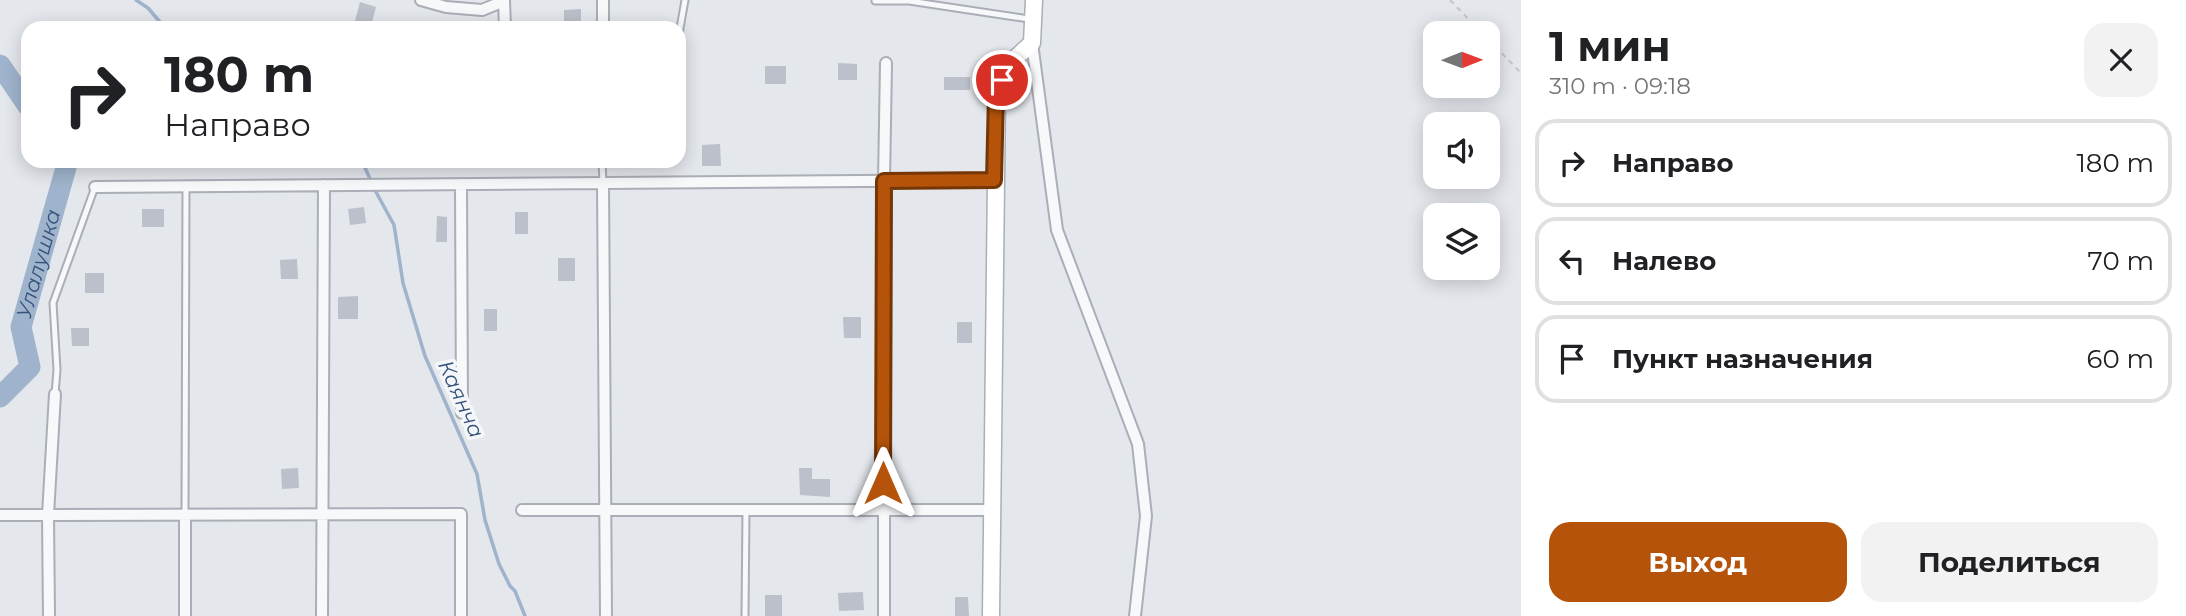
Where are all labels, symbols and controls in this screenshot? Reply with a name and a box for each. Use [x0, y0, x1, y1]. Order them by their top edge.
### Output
text: 1 мин [1549, 20, 1671, 72]
north arrow [1423, 21, 1500, 98]
map controls [1423, 21, 1500, 280]
button: close [2084, 23, 2158, 97]
text: 180 m [164, 45, 314, 104]
icon: right [49, 49, 140, 140]
pin [972, 50, 1032, 110]
icon: arrive [983, 61, 1021, 99]
text: 310 m · 09:18 [1549, 72, 1691, 100]
text: Направо [164, 105, 311, 144]
button: sound [1423, 112, 1500, 189]
icon: right [1553, 144, 1591, 182]
text: Направо [1612, 147, 1733, 179]
text: 180 m [2076, 147, 2154, 179]
button: layers [1423, 203, 1500, 280]
water label: Улалушка [11, 206, 66, 321]
icon: left [1553, 242, 1591, 280]
text: Налево [1612, 245, 1716, 277]
text: 70 m [2088, 245, 2154, 277]
icon: arrive [1553, 340, 1591, 378]
text: Пункт назначения [1612, 343, 1873, 375]
text: 60 m [2087, 343, 2154, 375]
water label: Каянча [433, 356, 490, 442]
position arrow [846, 446, 920, 520]
button: Выход [1549, 522, 1847, 602]
button: Поделиться [1861, 522, 2158, 602]

